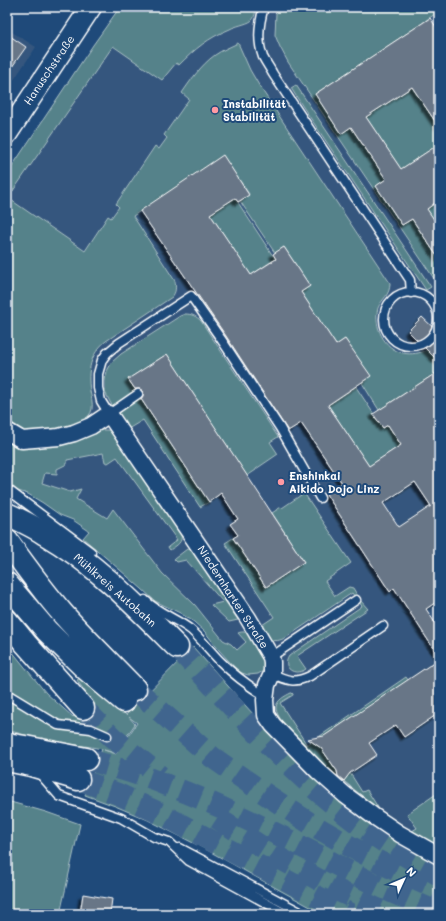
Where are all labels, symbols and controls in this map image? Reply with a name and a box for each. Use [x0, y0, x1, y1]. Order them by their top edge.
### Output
street label: Hanuschstraße [20, 32, 78, 108]
place label: Instabilität Stabilität [223, 96, 286, 124]
marker: Instabilität Stabilität [210, 105, 220, 115]
place label: Enshinkai Aikido Dojo Linz [289, 468, 380, 496]
marker: Enshinkai Aikido Dojo Linz [276, 477, 286, 487]
street label: Niedernharter Straße [194, 542, 273, 651]
street label: Mühlkreis Autobahn [71, 549, 160, 630]
north arrow [384, 859, 424, 899]
text: N [403, 863, 420, 880]

